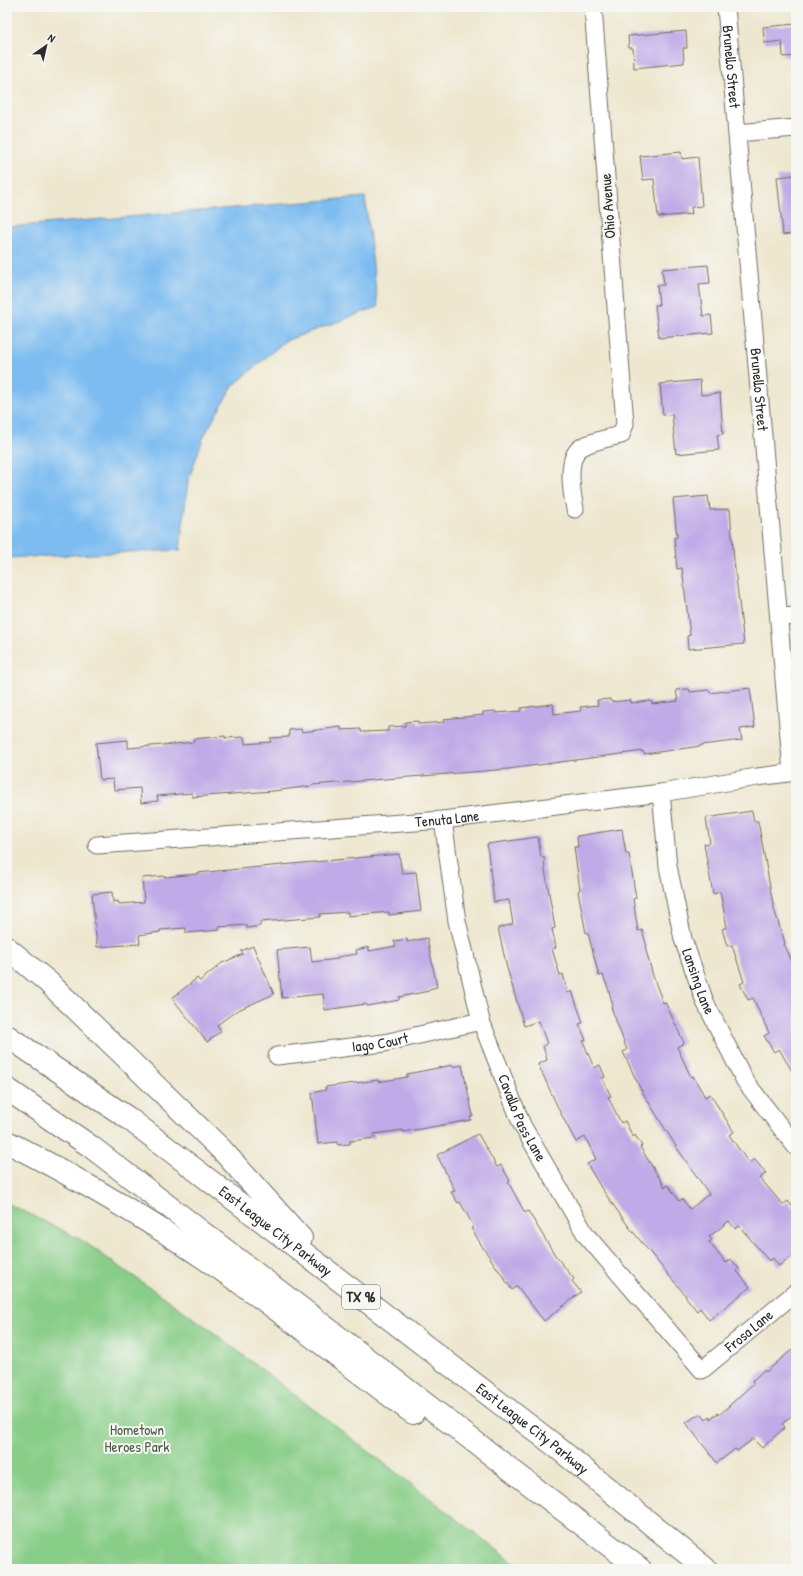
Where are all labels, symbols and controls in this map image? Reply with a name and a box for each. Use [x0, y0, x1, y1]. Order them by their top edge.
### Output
street label: Brunello Street [718, 24, 746, 110]
north arrow [26, 26, 66, 66]
text: N [45, 30, 58, 45]
street label: Ohio Avenue [595, 173, 620, 239]
street label: Brunello Street [745, 347, 774, 433]
street label: Tenuta Lane [414, 805, 480, 832]
street label: Lansing Lane [677, 946, 721, 1018]
street label: Iago Court [351, 1027, 411, 1057]
street label: Cavallo Pass Lane [493, 1071, 552, 1165]
street label: East League City Parkway [215, 1181, 337, 1281]
road number: TX 96 [342, 1285, 380, 1309]
street label: Frosa Lane [719, 1304, 777, 1357]
street label: East League City Parkway [472, 1378, 593, 1479]
park label: Hometown Heroes Park [104, 1419, 170, 1457]

